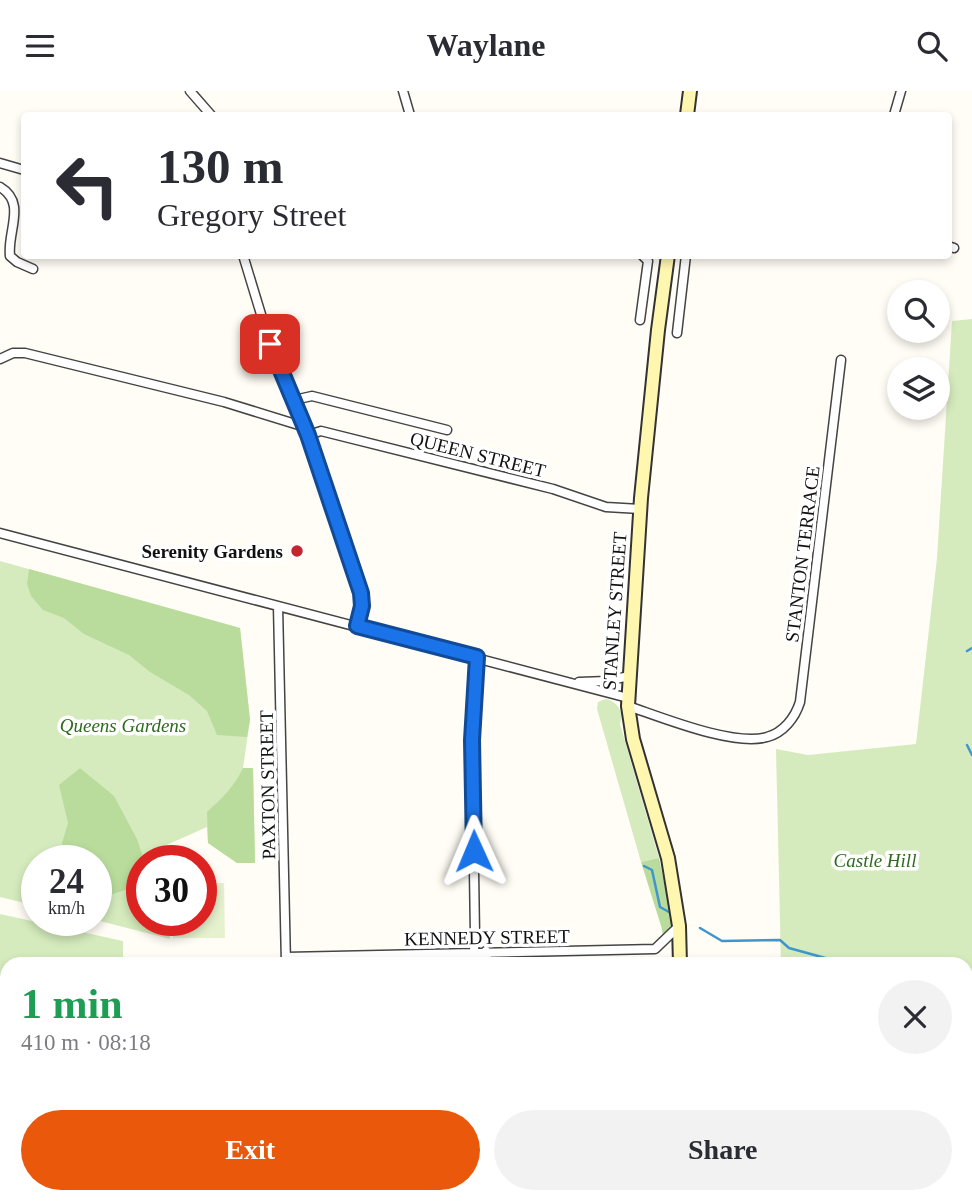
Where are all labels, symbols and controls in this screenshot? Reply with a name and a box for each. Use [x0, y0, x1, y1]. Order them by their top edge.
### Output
icon: menu [21, 27, 59, 65]
text: Waylane [426, 27, 546, 63]
icon: search [913, 27, 951, 65]
text: 130 m [157, 139, 284, 194]
icon: left [42, 140, 133, 231]
text: Gregory Street [157, 197, 346, 233]
map controls [887, 280, 950, 420]
button: search [887, 280, 950, 343]
pin [240, 314, 300, 374]
icon: arrive [251, 325, 289, 363]
button: layers [887, 357, 950, 420]
street label: QUEEN STREET [408, 428, 548, 482]
street label: STANTON TERRACE [781, 465, 824, 644]
street label: STANLEY STREET [598, 531, 631, 691]
place label: Serenity Gardens [141, 541, 283, 562]
marker: Serenity Gardens [289, 543, 305, 559]
street label: PAXTON STREET [256, 710, 279, 860]
park label: Queens Gardens [60, 715, 186, 736]
position arrow [437, 814, 511, 888]
speed limit sign: 30 [126, 845, 217, 936]
park label: Castle Hill [834, 850, 916, 871]
text: 24 [49, 862, 84, 901]
text: km/h [48, 898, 85, 918]
street label: KENNEDY STREET [404, 926, 570, 949]
button: close [878, 980, 952, 1054]
text: 1 min [21, 981, 123, 1027]
text: 410 m · 08:18 [21, 1030, 151, 1055]
button: Exit [21, 1110, 480, 1190]
button: Share [494, 1110, 952, 1190]

